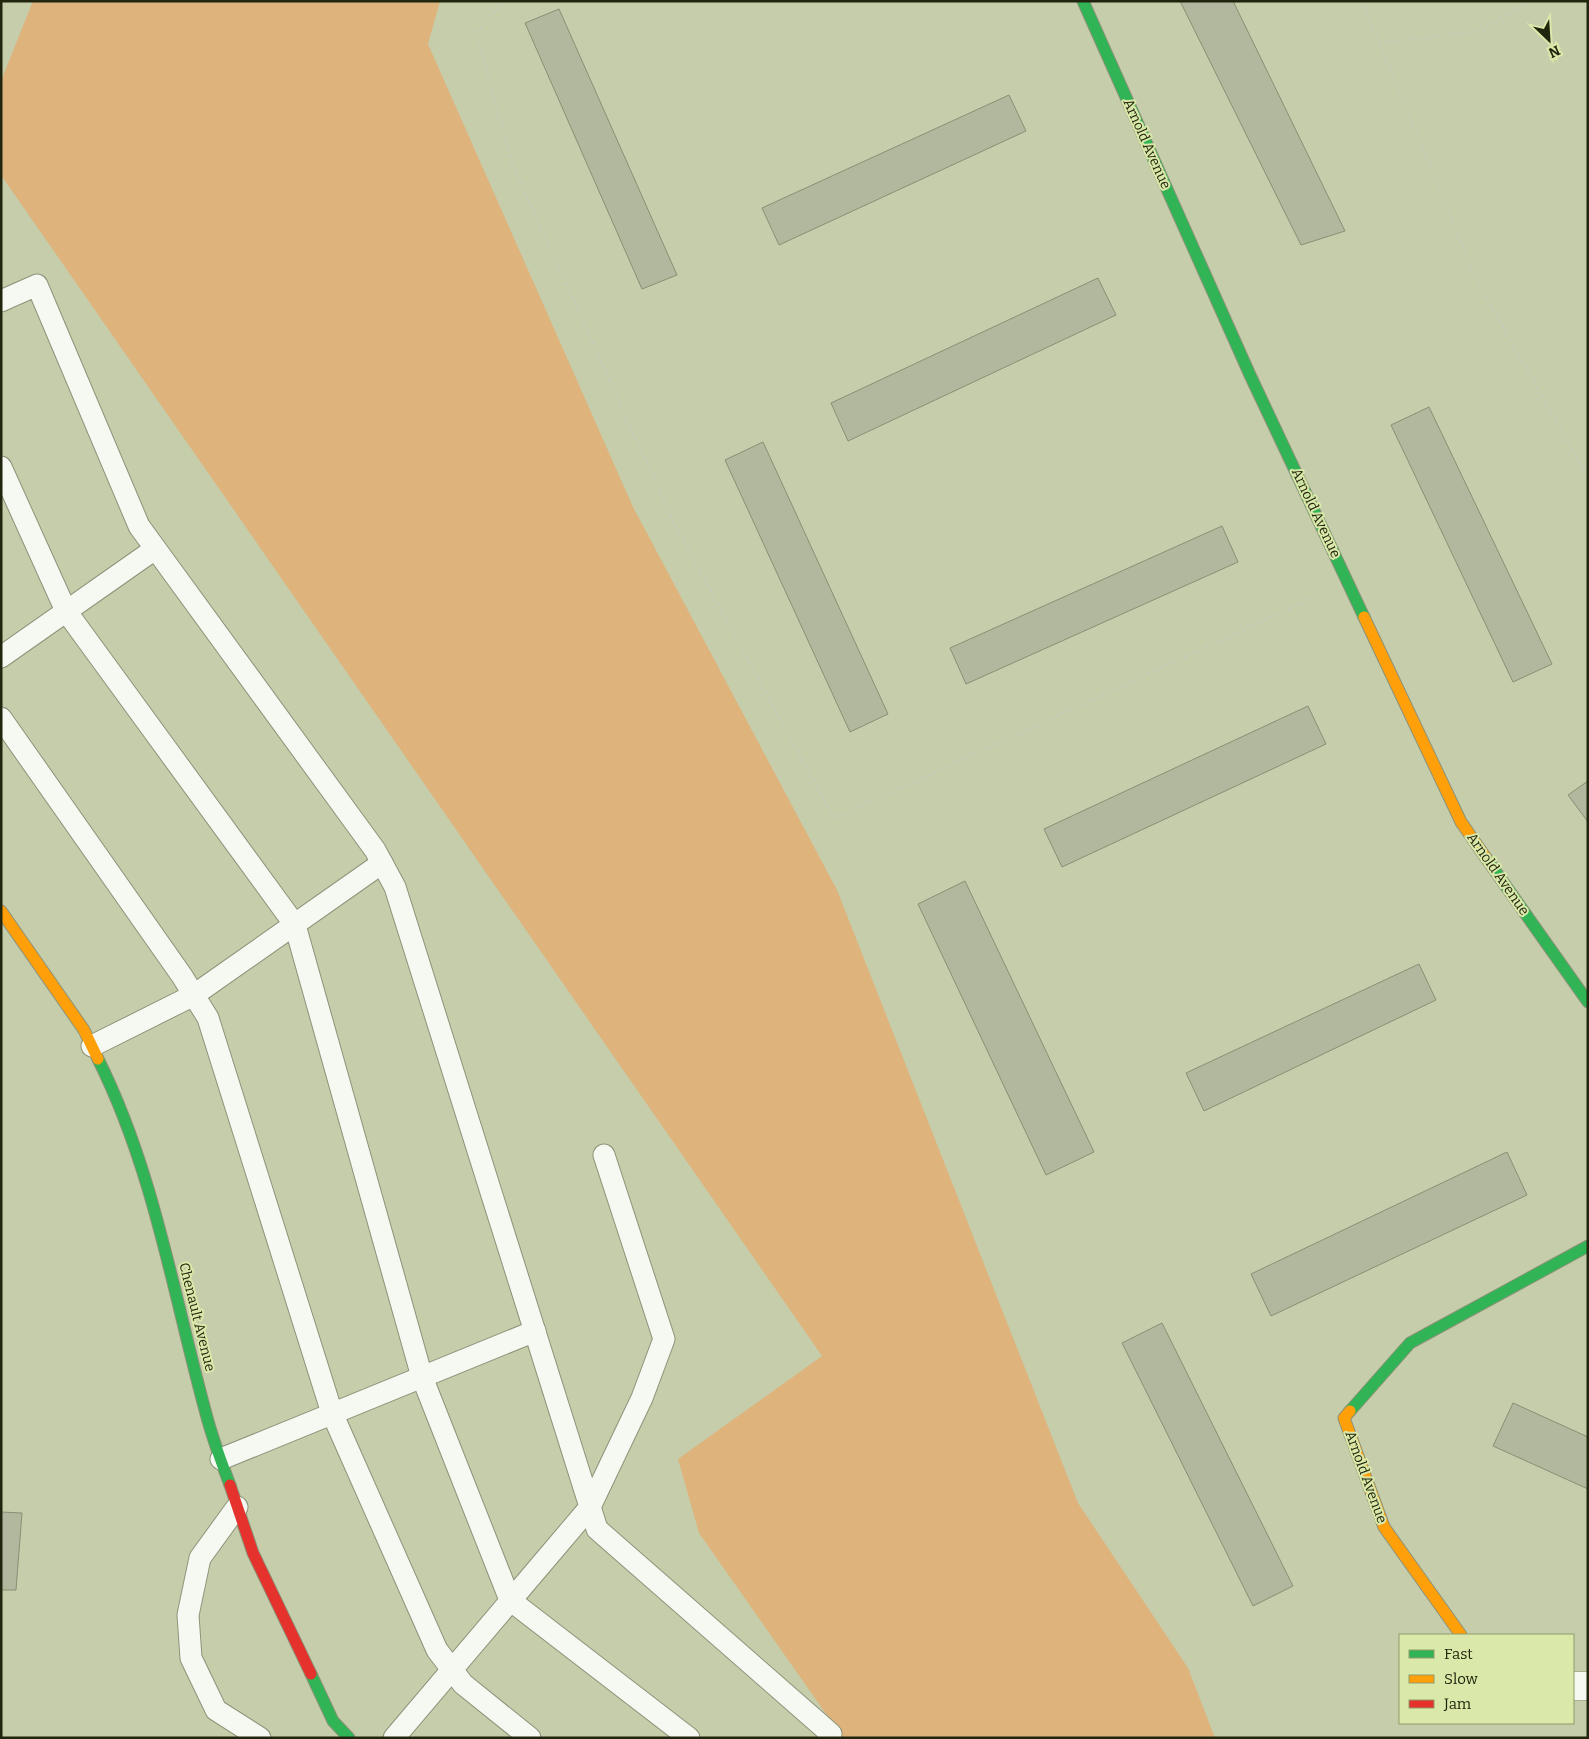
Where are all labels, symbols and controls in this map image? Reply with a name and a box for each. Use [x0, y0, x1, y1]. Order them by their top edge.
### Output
north arrow [1524, 15, 1574, 65]
text: N [1546, 41, 1563, 61]
street label: Arnold Avenue [1120, 96, 1174, 192]
street label: Arnold Avenue [1288, 465, 1344, 561]
street label: Arnold Avenue [1463, 829, 1533, 919]
street label: Chenault Avenue [175, 1261, 219, 1373]
street label: Arnold Avenue [1341, 1429, 1391, 1525]
legend [1399, 1634, 1574, 1724]
text: Fast [1444, 1645, 1473, 1663]
text: Slow [1444, 1670, 1479, 1688]
text: Jam [1443, 1695, 1472, 1713]

